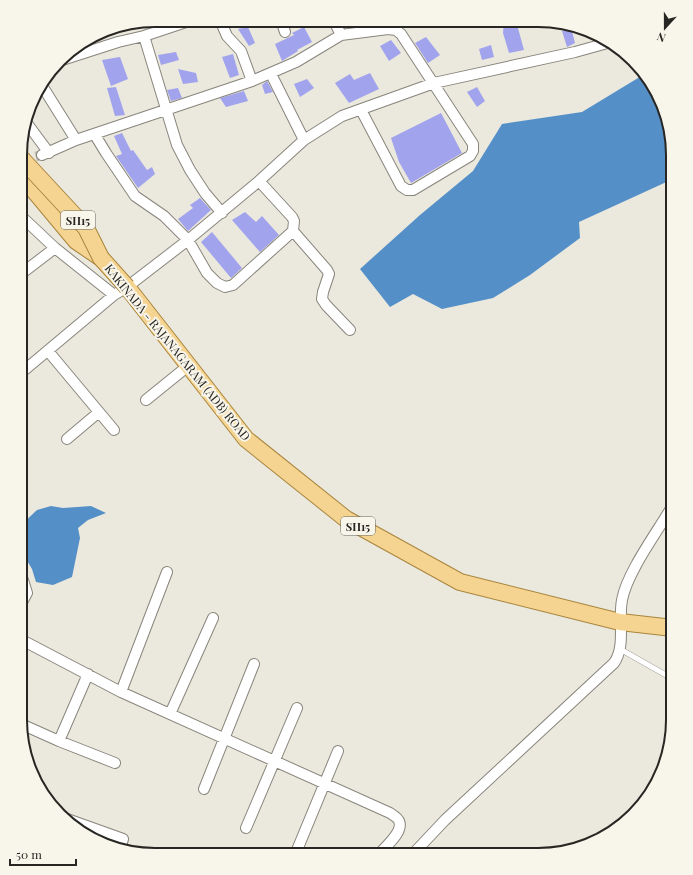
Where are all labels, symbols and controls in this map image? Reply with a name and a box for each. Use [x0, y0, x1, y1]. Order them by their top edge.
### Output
north arrow [645, 8, 685, 48]
text: N [655, 29, 668, 46]
road number: SH15 [61, 211, 95, 229]
street label: KAKINADA - RAJANAGARAM (ADB) ROAD [102, 260, 255, 444]
road number: SH15 [341, 517, 375, 535]
scale bar [10, 841, 76, 867]
text: 50 m [16, 846, 42, 862]

